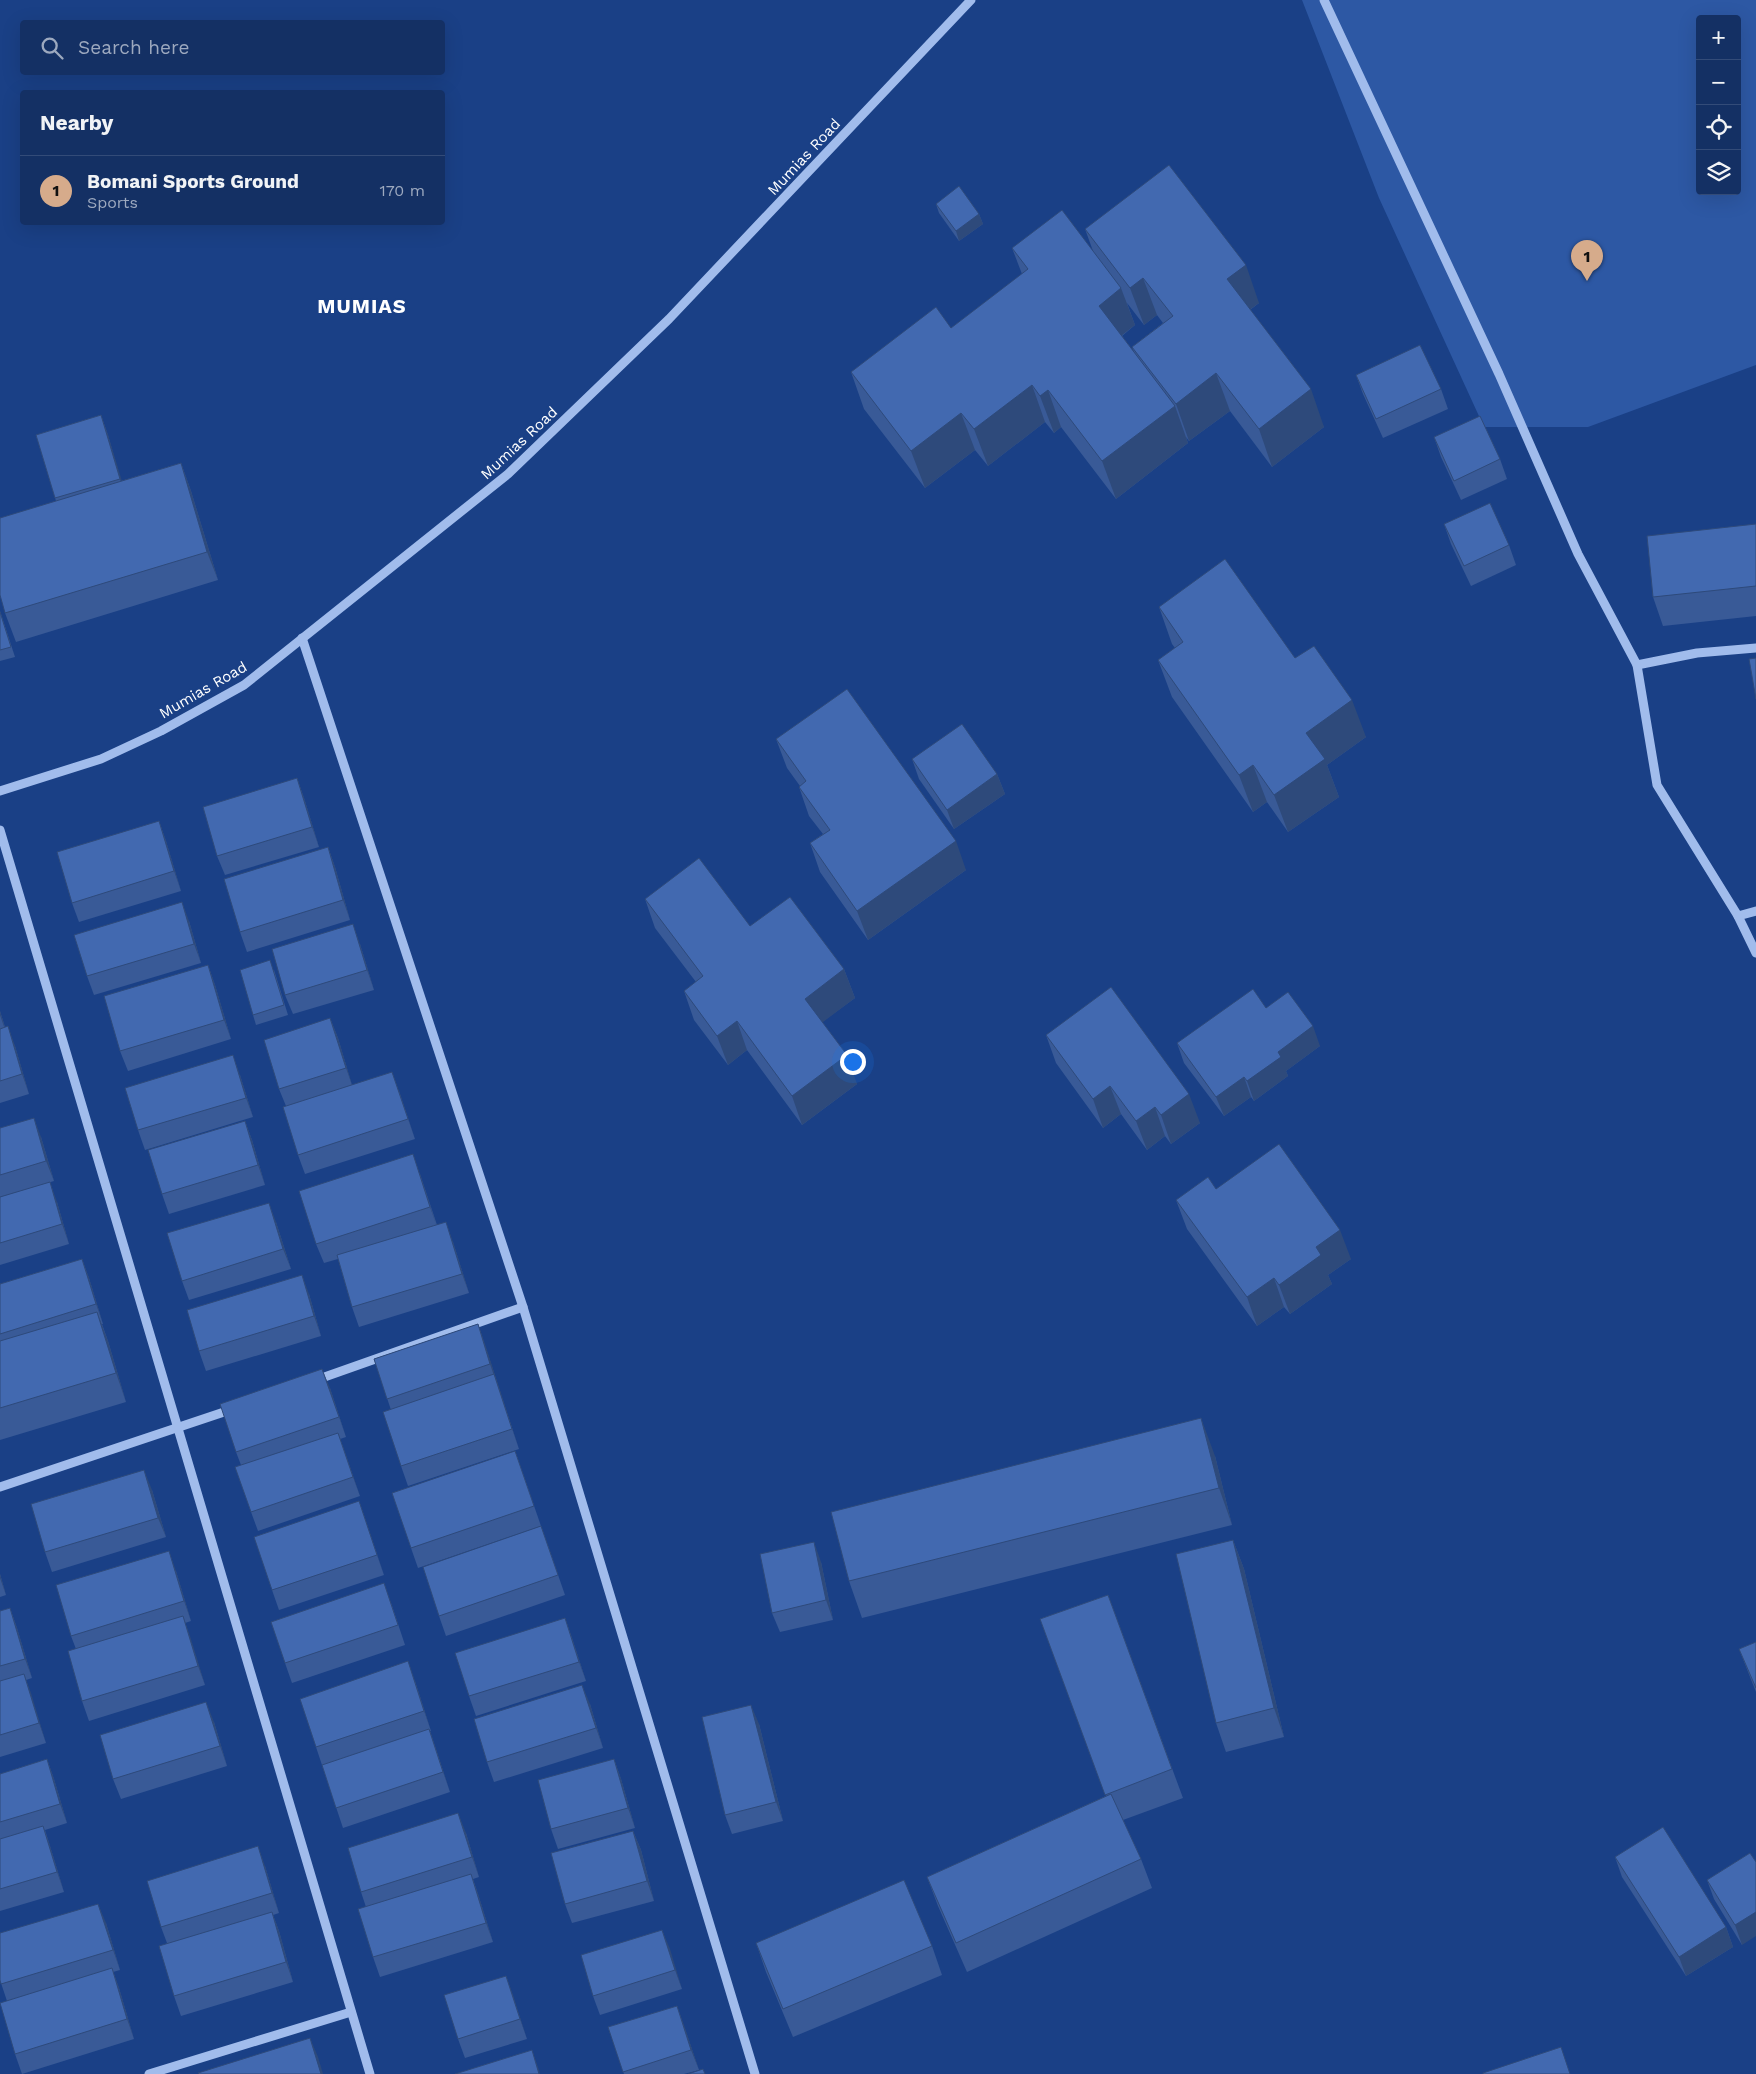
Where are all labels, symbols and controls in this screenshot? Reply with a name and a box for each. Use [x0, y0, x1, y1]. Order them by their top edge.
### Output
map controls [1696, 15, 1741, 195]
button: + [1696, 15, 1741, 60]
search box [20, 20, 445, 75]
icon: search [38, 34, 66, 62]
text: Search here [78, 36, 189, 59]
button: − [1696, 60, 1741, 105]
button: locate [1696, 105, 1741, 150]
text: Nearby [40, 110, 113, 135]
street label: Mumias Road [764, 115, 844, 199]
button: layers [1696, 150, 1741, 195]
text: Bomani Sports Ground [87, 170, 299, 193]
text: 1 [53, 181, 59, 200]
text: 170 m [379, 181, 425, 200]
text: Sports [87, 193, 138, 212]
pin: 1 [1571, 240, 1603, 281]
district label: MUMIAS [317, 294, 407, 318]
street label: Mumias Road [477, 403, 561, 483]
street label: Mumias Road [156, 658, 250, 722]
your location [840, 1049, 866, 1075]

